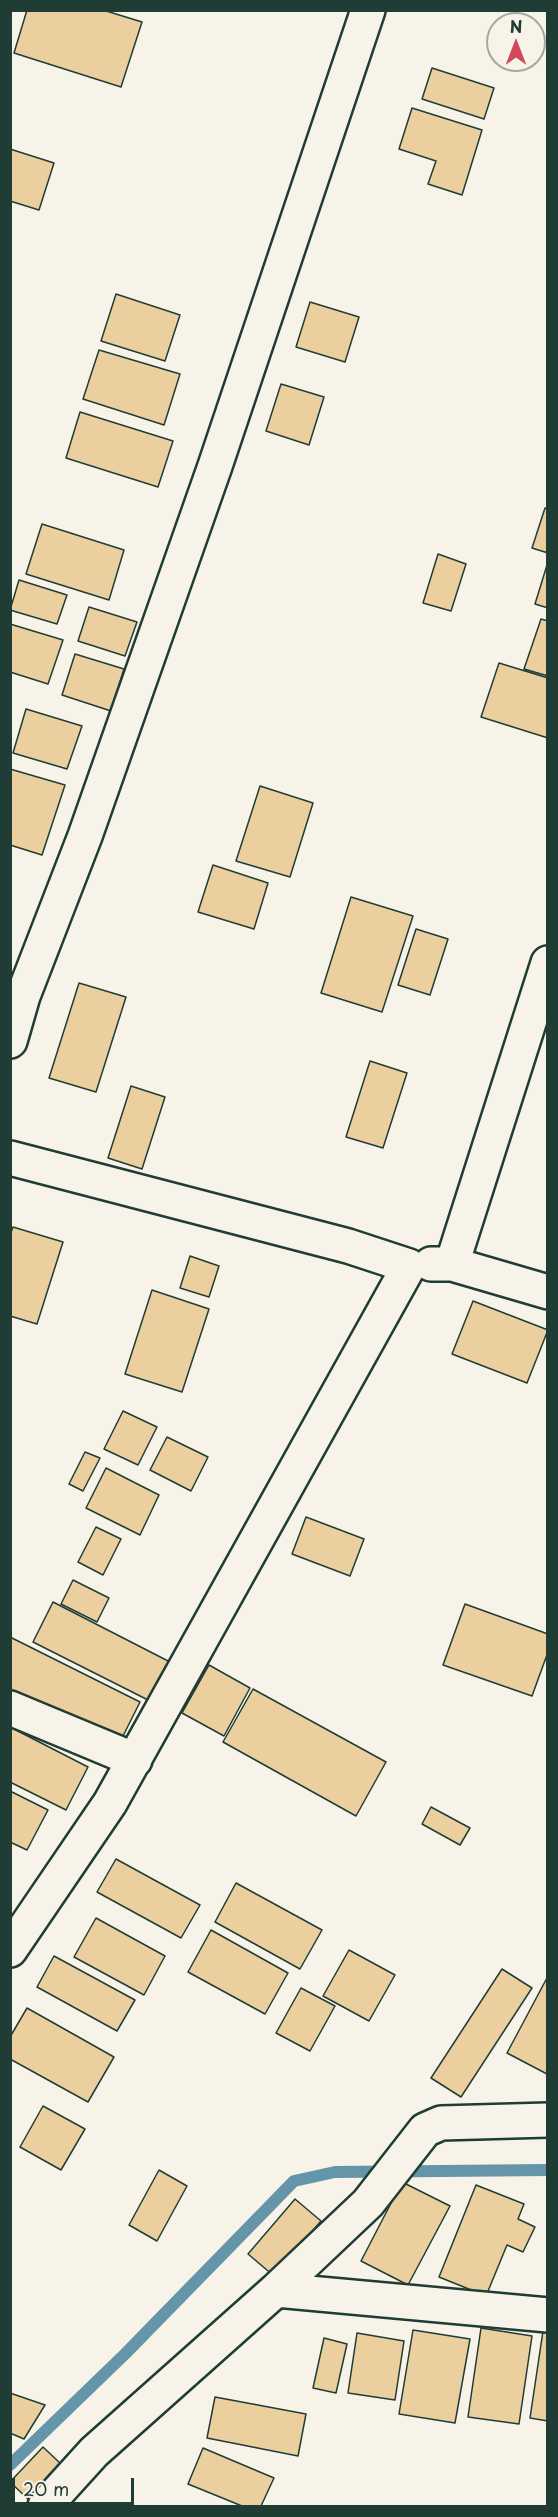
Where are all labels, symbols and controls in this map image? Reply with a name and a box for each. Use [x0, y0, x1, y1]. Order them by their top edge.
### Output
north arrow [486, 12, 546, 72]
text: N [510, 14, 522, 38]
scale bar [15, 2466, 136, 2504]
text: 20 m [23, 2475, 69, 2502]

